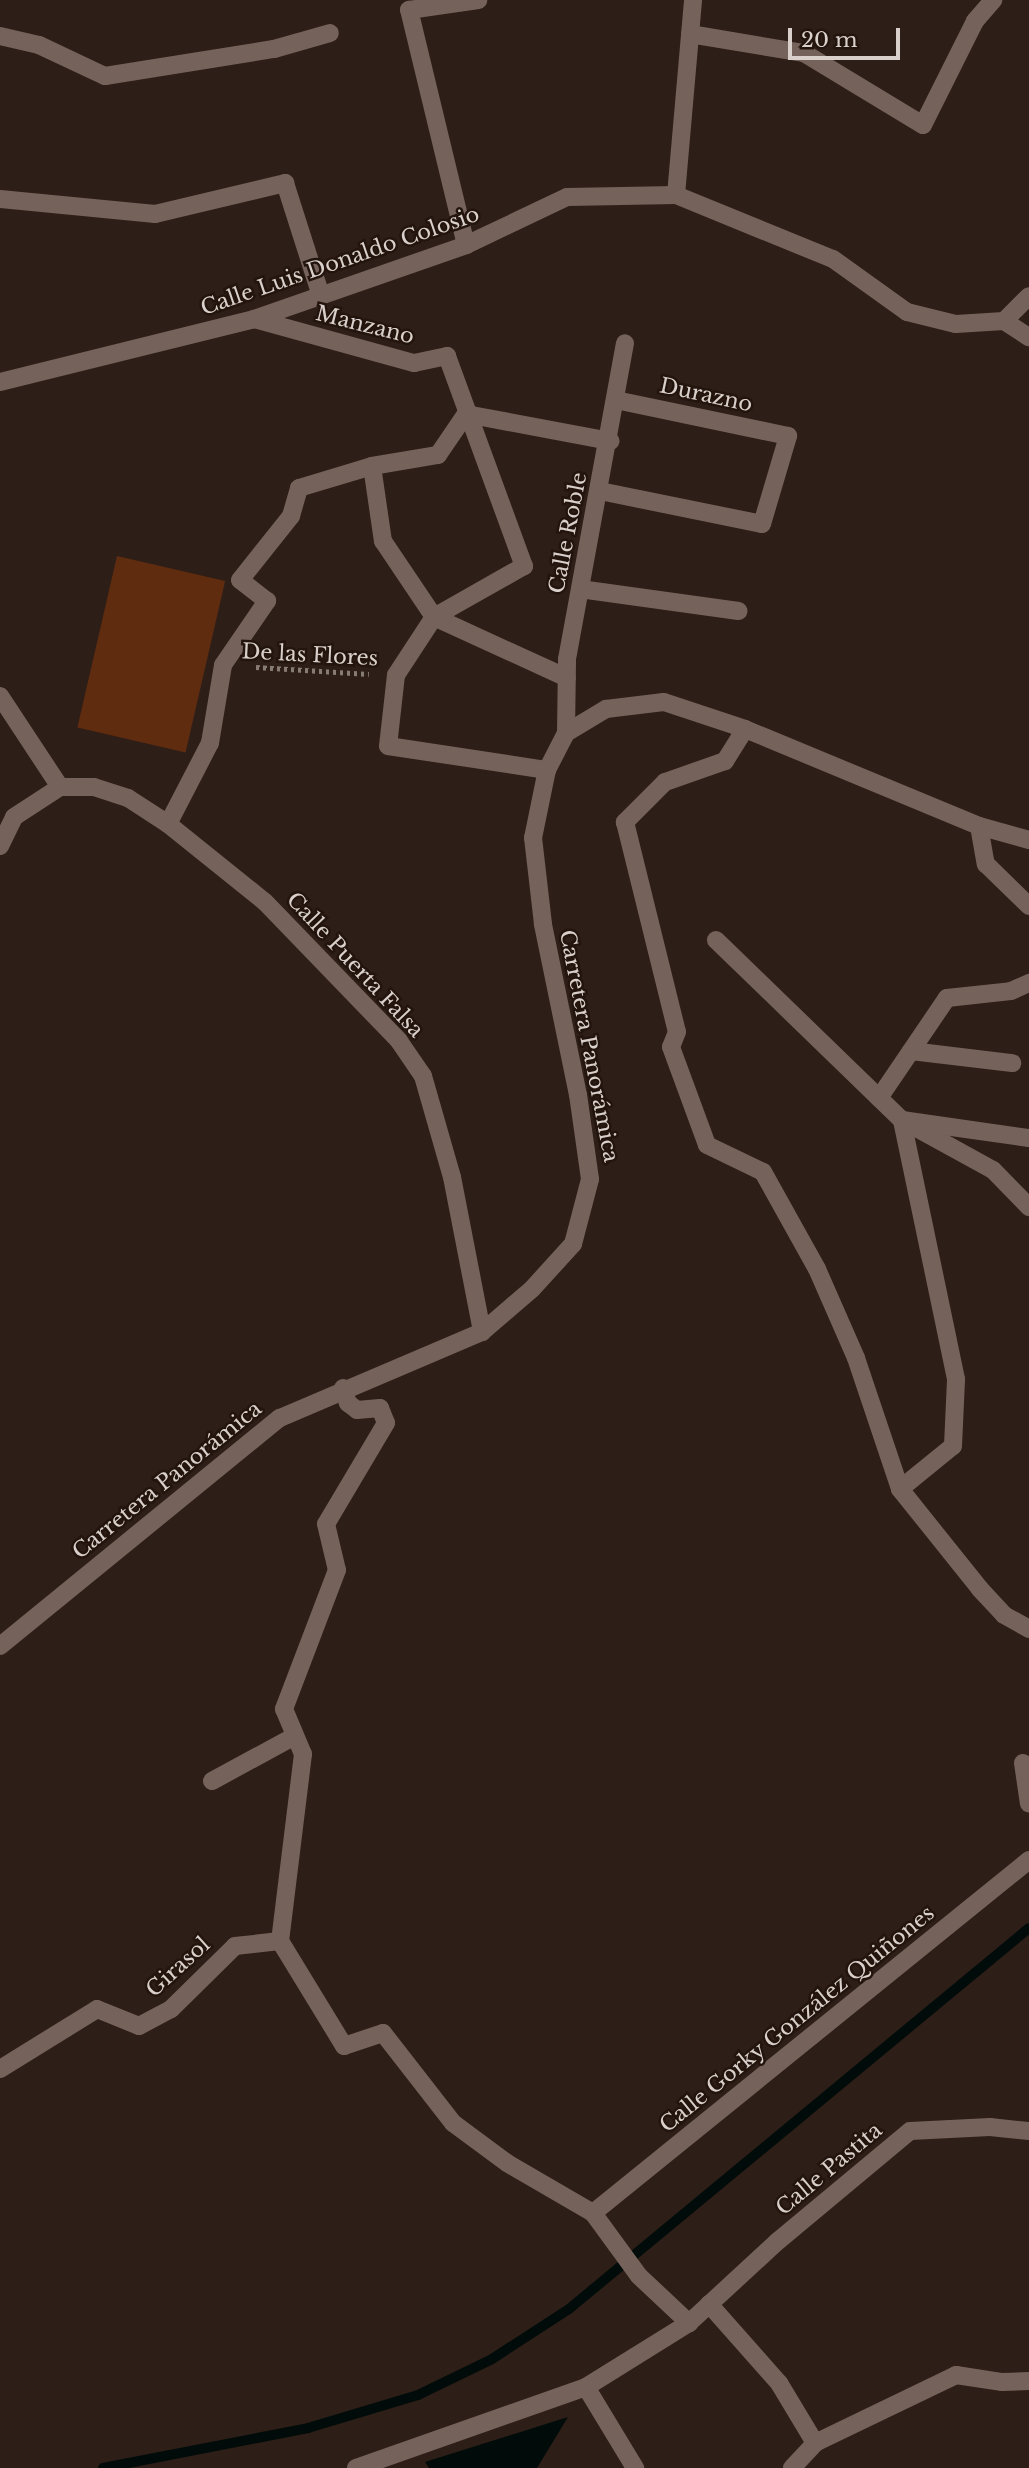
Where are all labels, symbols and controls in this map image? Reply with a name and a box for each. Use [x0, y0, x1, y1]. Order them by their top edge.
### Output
scale bar [791, 14, 903, 58]
text: 20 m [801, 27, 858, 53]
street label: Calle Luis Donaldo Colosio [197, 201, 483, 321]
street label: Manzano [313, 301, 417, 349]
street label: Durazno [657, 373, 755, 417]
street label: Calle Roble [544, 470, 592, 596]
street label: De las Flores [241, 639, 379, 671]
street label: Calle Puerta Falsa [281, 887, 429, 1043]
street label: Carretera Panorámica [554, 928, 624, 1164]
street label: Carretera Panorámica [67, 1396, 267, 1564]
street label: Calle Gorky González Quiñones [654, 1900, 940, 2138]
street label: Girasol [141, 1932, 215, 2002]
street label: Calle Pastita [771, 2118, 887, 2220]

